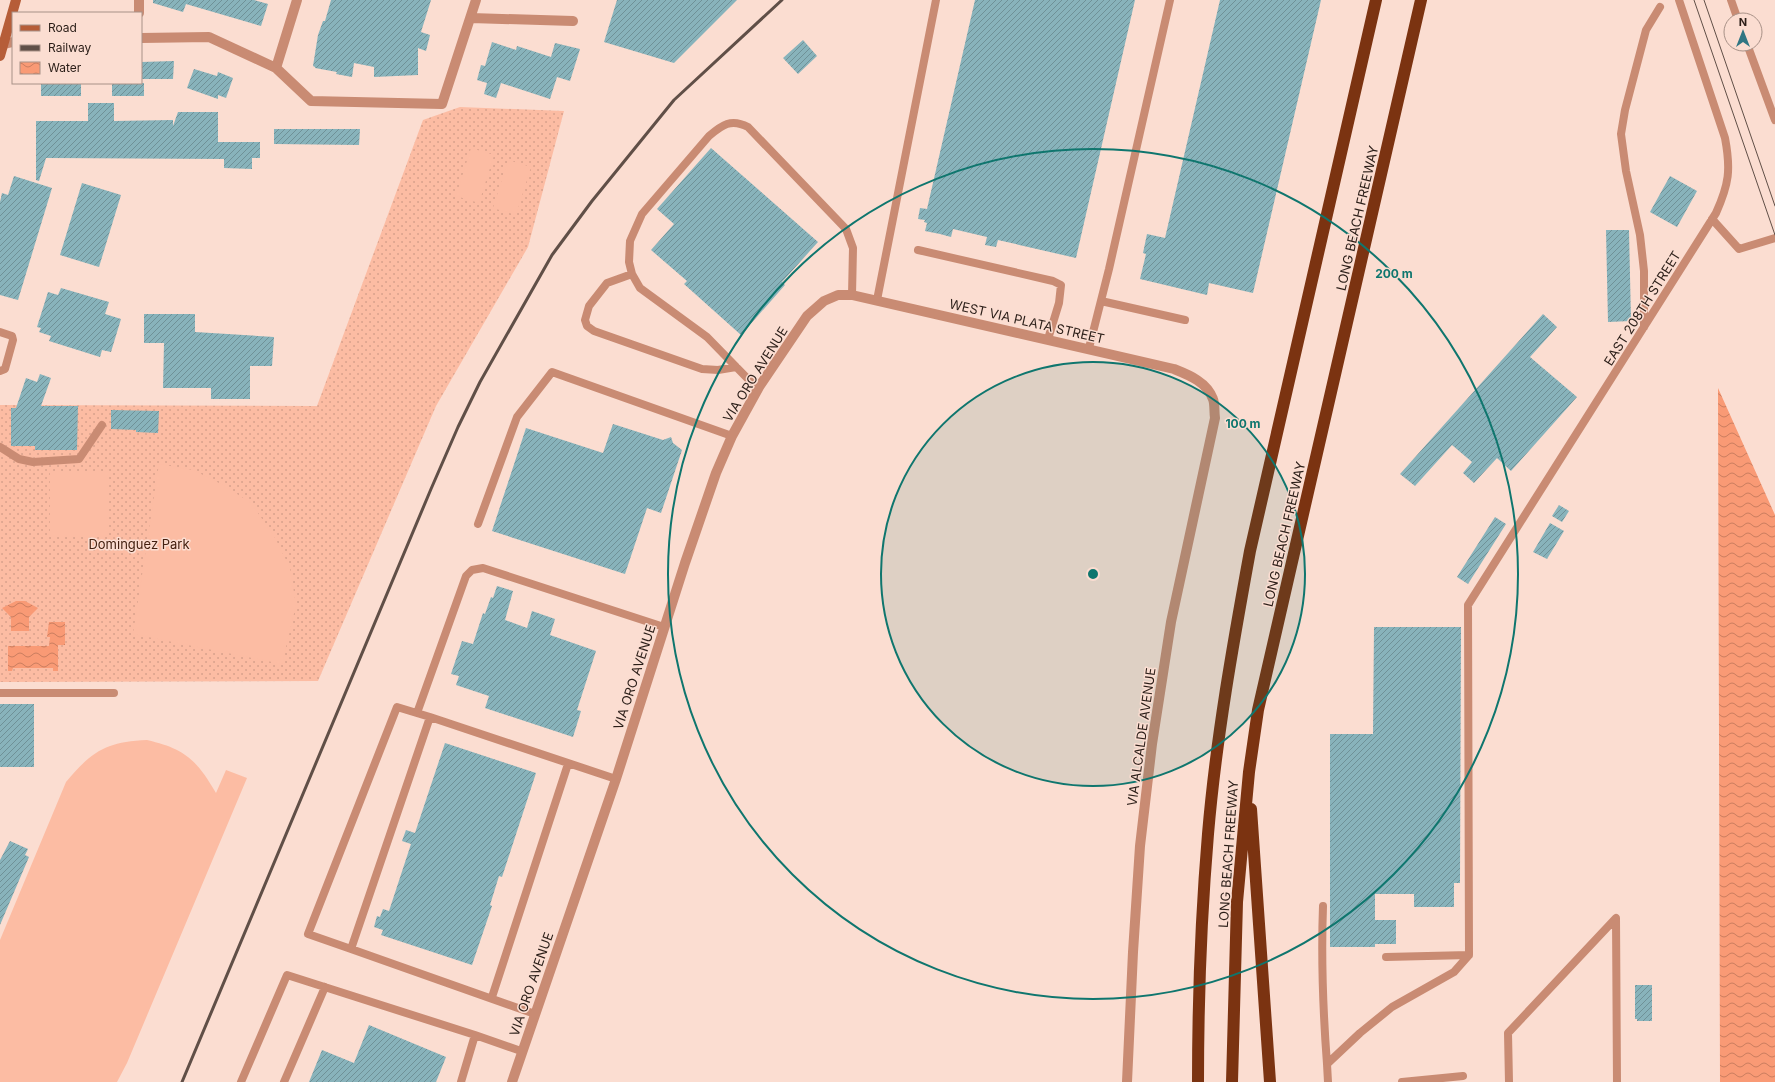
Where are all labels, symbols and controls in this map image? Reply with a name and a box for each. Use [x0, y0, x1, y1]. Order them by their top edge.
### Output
legend [12, 12, 142, 84]
north arrow [1723, 12, 1763, 52]
text: N [1739, 15, 1747, 29]
text: Road [48, 20, 77, 35]
text: Railway [48, 40, 92, 55]
text: Water [48, 60, 82, 75]
street label: LONG BEACH FREEWAY [1333, 144, 1382, 292]
street label: EAST 208TH STREET [1600, 248, 1684, 368]
text: 200 m [1375, 266, 1413, 281]
street label: WEST VIA PLATA STREET [948, 295, 1106, 347]
street label: VIA ORO AVENUE [719, 323, 791, 425]
text: 100 m [1225, 416, 1261, 431]
street label: LONG BEACH FREEWAY [1260, 460, 1309, 608]
park label: Dominguez Park [88, 536, 190, 552]
centre of rings [1086, 567, 1100, 581]
street label: VIA ORO AVENUE [610, 623, 658, 731]
street label: VIA ALCALDE AVENUE [1123, 667, 1159, 807]
street label: LONG BEACH FREEWAY [1215, 779, 1241, 929]
street label: VIA ORO AVENUE [506, 930, 556, 1038]

